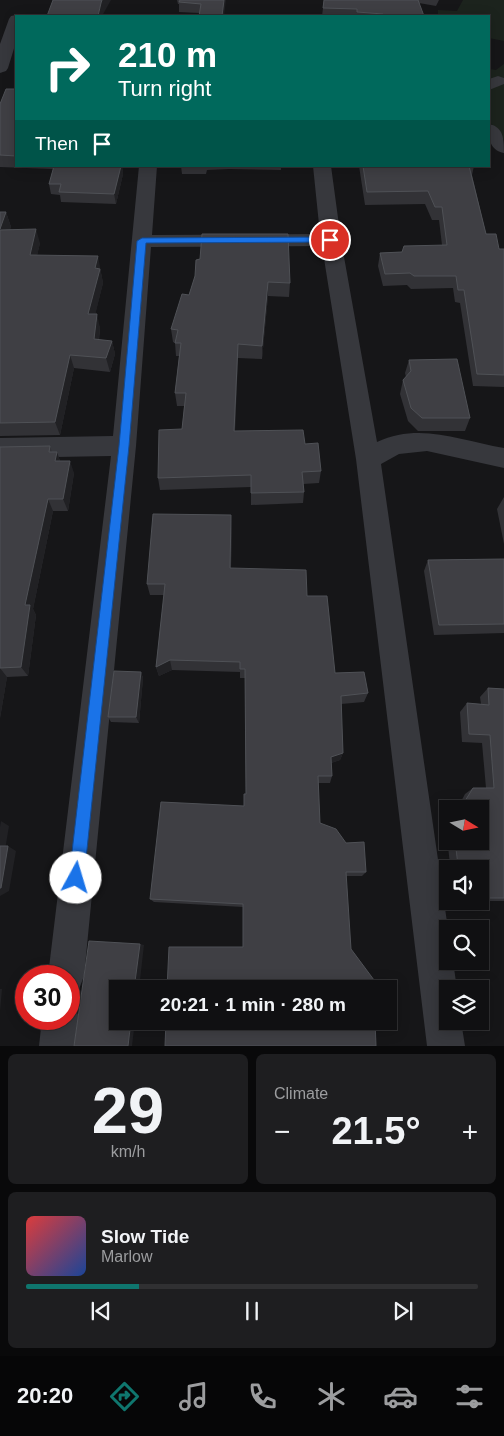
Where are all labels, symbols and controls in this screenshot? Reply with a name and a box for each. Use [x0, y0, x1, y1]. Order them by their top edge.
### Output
icon: right [35, 35, 100, 100]
text: 210 m [118, 35, 217, 74]
text: Turn right [118, 76, 211, 101]
icon: arrive [88, 130, 116, 158]
text: Then [35, 133, 78, 154]
pin [309, 219, 351, 261]
icon: arrive [316, 226, 344, 254]
north arrow [439, 800, 489, 850]
map controls [439, 800, 489, 1030]
position arrow [49, 851, 101, 903]
button: sound [439, 860, 489, 910]
button: search [439, 920, 489, 970]
speed limit sign: 30 [15, 965, 80, 1030]
button: layers [439, 980, 489, 1030]
text: 20:21 · 1 min · 280 m [160, 994, 346, 1015]
text: 29 [92, 1074, 164, 1147]
text: Climate [274, 1085, 328, 1102]
text: 21.5° [331, 1110, 421, 1152]
text: − [274, 1116, 290, 1147]
text: + [462, 1116, 478, 1147]
text: km/h [111, 1143, 145, 1160]
text: Slow Tide [101, 1226, 189, 1247]
text: Marlow [101, 1248, 153, 1265]
icon: previous [87, 1297, 115, 1325]
icon: pause [238, 1297, 266, 1325]
icon: next [389, 1297, 417, 1325]
icon: directions [107, 1379, 142, 1414]
icon: music [176, 1379, 211, 1414]
icon: phone [245, 1379, 280, 1414]
icon: climate [314, 1379, 349, 1414]
icon: car [383, 1379, 418, 1414]
icon: filters [452, 1379, 487, 1414]
text: 20:20 [17, 1383, 73, 1408]

